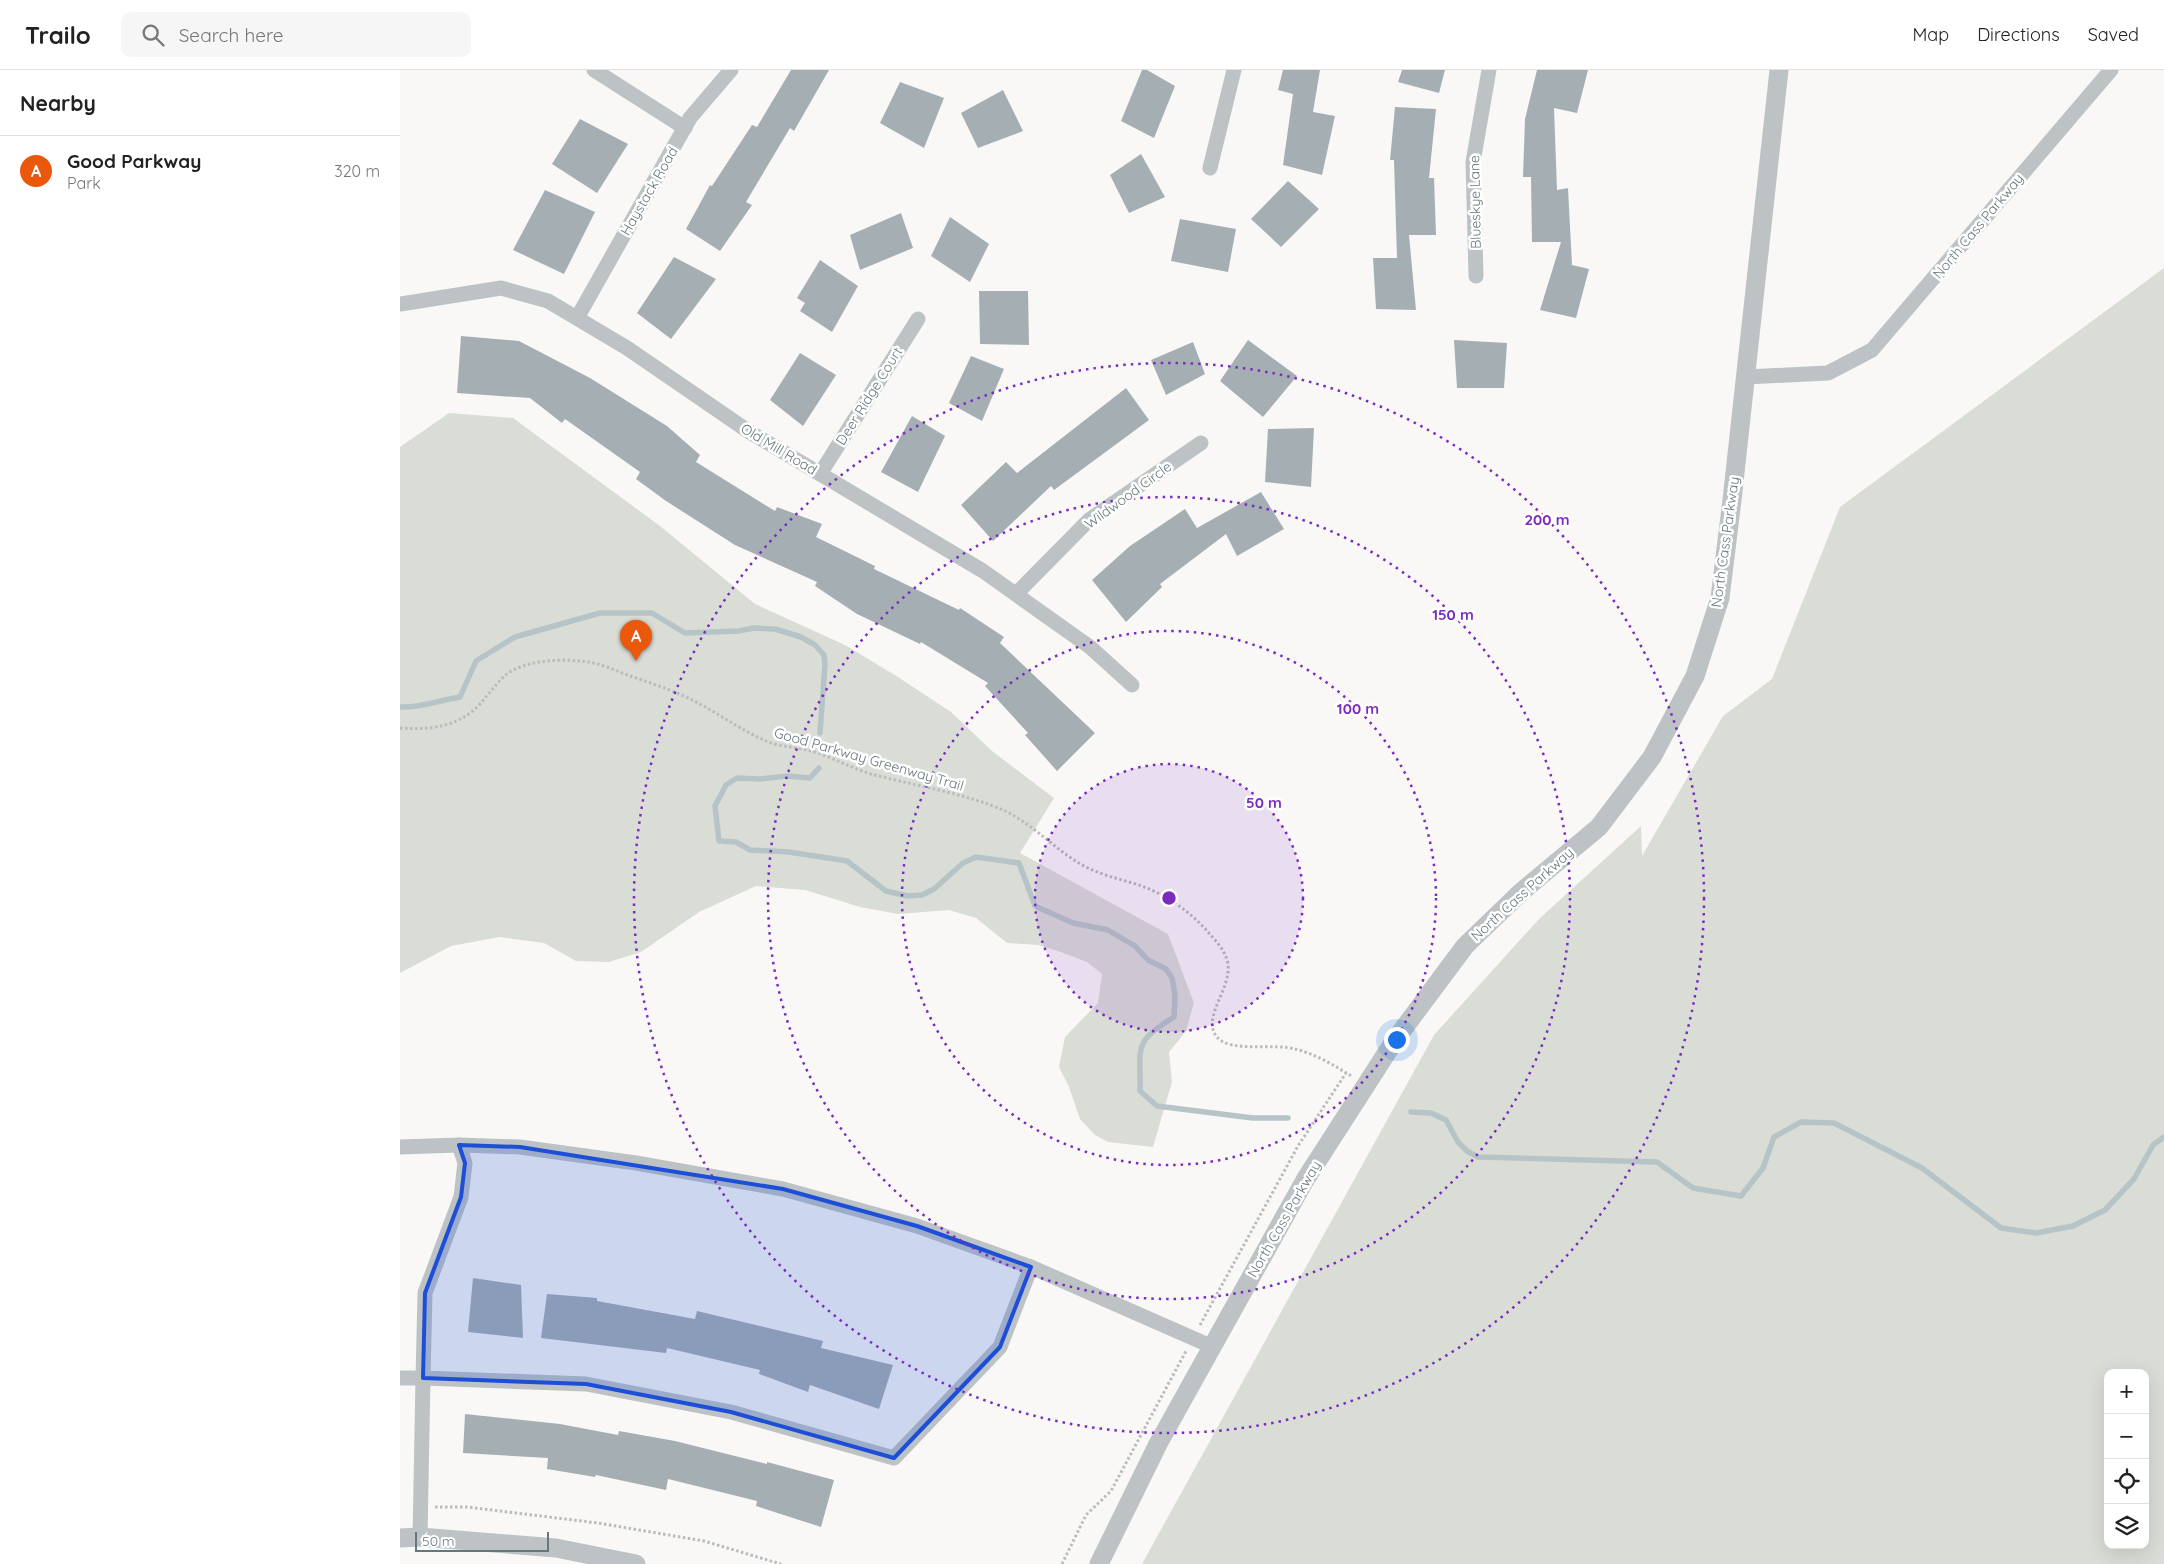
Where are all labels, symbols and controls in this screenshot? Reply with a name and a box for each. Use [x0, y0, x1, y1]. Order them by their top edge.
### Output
search box [121, 12, 471, 57]
text: Trailo [25, 20, 91, 50]
icon: search [139, 21, 167, 49]
text: Search here [179, 23, 284, 47]
text: Map [1912, 23, 1949, 46]
text: Directions [1977, 23, 2060, 46]
text: Saved [2088, 23, 2139, 46]
text: Nearby [20, 90, 96, 116]
street label: Haystack Road [616, 143, 682, 239]
text: Good Parkway [67, 149, 201, 173]
street label: Blueskye Lane [1465, 155, 1485, 249]
text: A [31, 161, 41, 181]
text: 320 m [334, 161, 380, 181]
street label: North Cass Parkway [1929, 170, 2027, 282]
text: Park [67, 173, 101, 193]
street label: Deer Ridge Court [832, 344, 906, 448]
street label: Old Mill Road [738, 419, 820, 479]
street label: Wildwood Circle [1081, 457, 1175, 533]
street label: North Cass Parkway [1707, 475, 1743, 609]
text: 200 m [1525, 510, 1570, 529]
text: 150 m [1432, 605, 1474, 624]
pin: A [620, 620, 652, 661]
text: 100 m [1337, 699, 1379, 718]
street label: Good Parkway Greenway Trail [772, 723, 966, 795]
text: 50 m [1246, 793, 1282, 812]
street label: North Cass Parkway [1467, 843, 1577, 945]
centre of rings [1160, 889, 1178, 907]
your location [1384, 1027, 1410, 1053]
street label: North Cass Parkway [1243, 1157, 1325, 1281]
map controls [2104, 1369, 2149, 1549]
button: + [2104, 1369, 2149, 1414]
button: − [2104, 1414, 2149, 1459]
button: locate [2104, 1459, 2149, 1504]
button: layers [2104, 1504, 2149, 1549]
scale bar [415, 1529, 549, 1552]
text: 50 m [422, 1532, 455, 1550]

